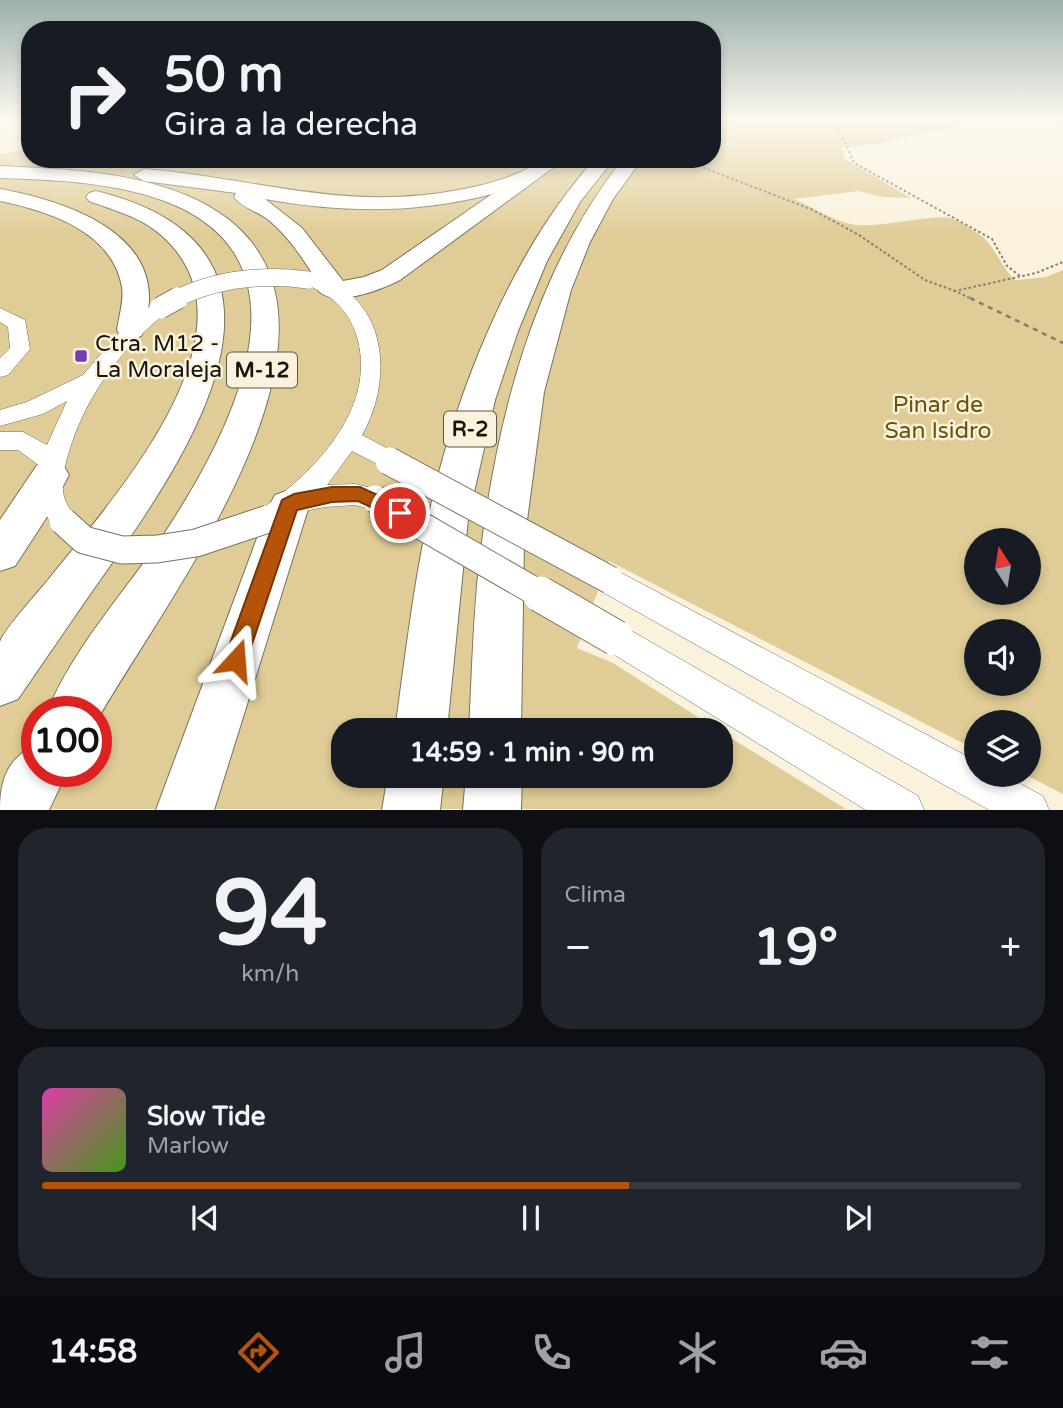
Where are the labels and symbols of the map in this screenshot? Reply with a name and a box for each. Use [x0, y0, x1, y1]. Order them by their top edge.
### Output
place label: Ctra. M12 - La Moraleja [95, 330, 222, 384]
marker: Ctra. M12 - La Moraleja [73, 348, 89, 364]
road number: M-12 [227, 352, 297, 388]
park label: Pinar de San Isidro [884, 391, 992, 445]
road number: R-2 [444, 412, 496, 446]
pin [370, 483, 430, 543]
north arrow [964, 528, 1041, 606]
position arrow [199, 623, 273, 697]
speed limit sign: 100 [21, 696, 112, 787]

